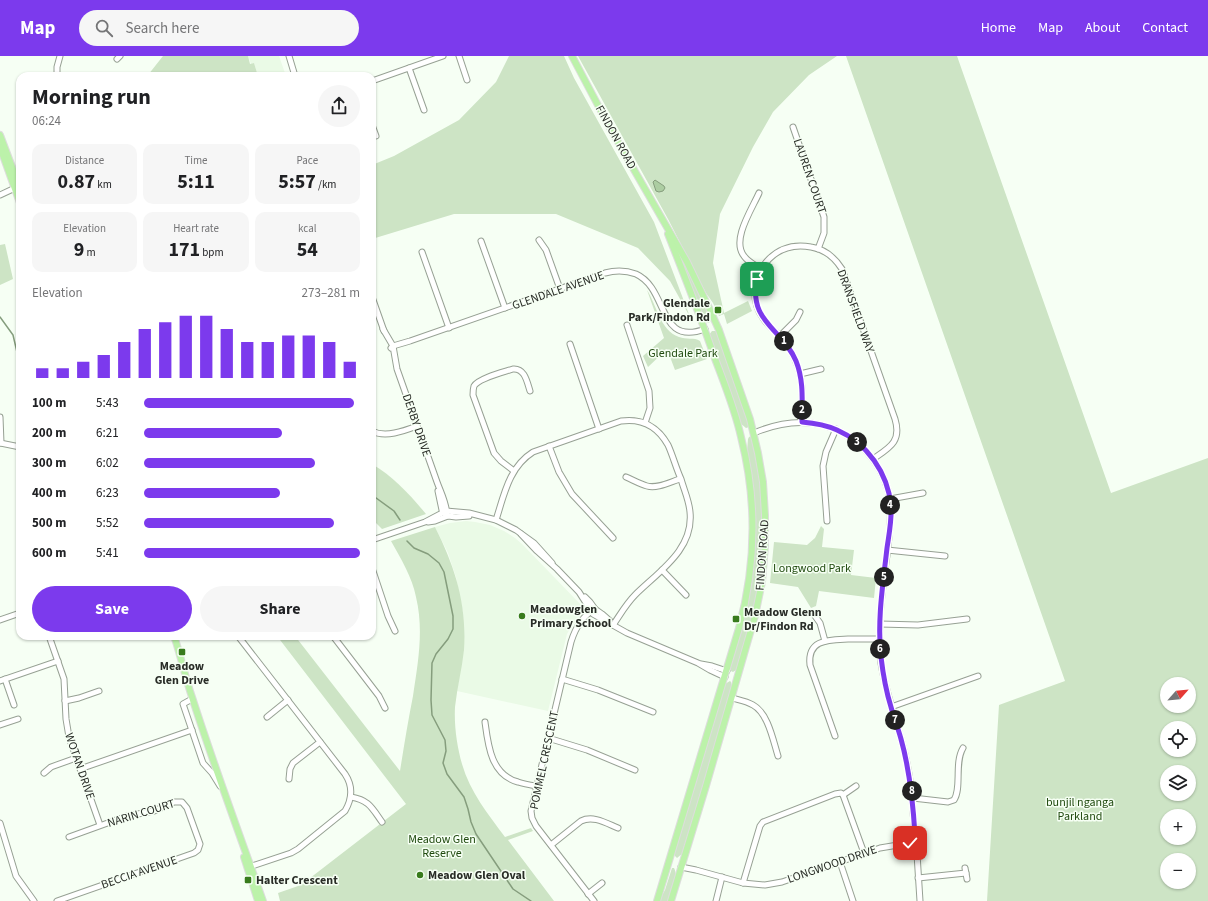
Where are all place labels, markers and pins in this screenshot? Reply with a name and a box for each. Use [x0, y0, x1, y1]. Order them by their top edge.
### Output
pin [740, 262, 774, 296]
place label: Glendale Park/Findon Rd [628, 295, 710, 326]
marker: Glendale Park/Findon Rd [713, 305, 723, 315]
pin: 1 [774, 331, 794, 351]
pin: 2 [792, 400, 812, 420]
pin: 3 [847, 432, 867, 452]
pin: 4 [880, 495, 900, 515]
pin: 5 [874, 567, 894, 587]
place label: Meadowglen Primary School [530, 601, 612, 632]
place label: Meadow Glenn Dr/Findon Rd [744, 604, 822, 635]
marker: Meadowglen Primary School [517, 611, 527, 621]
marker: Meadow Glenn Dr/Findon Rd [731, 614, 741, 624]
pin: 6 [870, 639, 890, 659]
marker: Meadow Glen Drive [177, 647, 187, 657]
place label: Meadow Glen Drive [155, 658, 209, 689]
pin: 7 [885, 710, 905, 730]
pin: 8 [902, 781, 922, 801]
pin [893, 826, 927, 860]
place label: Meadow Glen Oval [428, 867, 526, 884]
marker: Meadow Glen Oval [415, 870, 425, 880]
place label: Halter Crescent [256, 872, 338, 889]
marker: Halter Crescent [243, 875, 253, 885]

